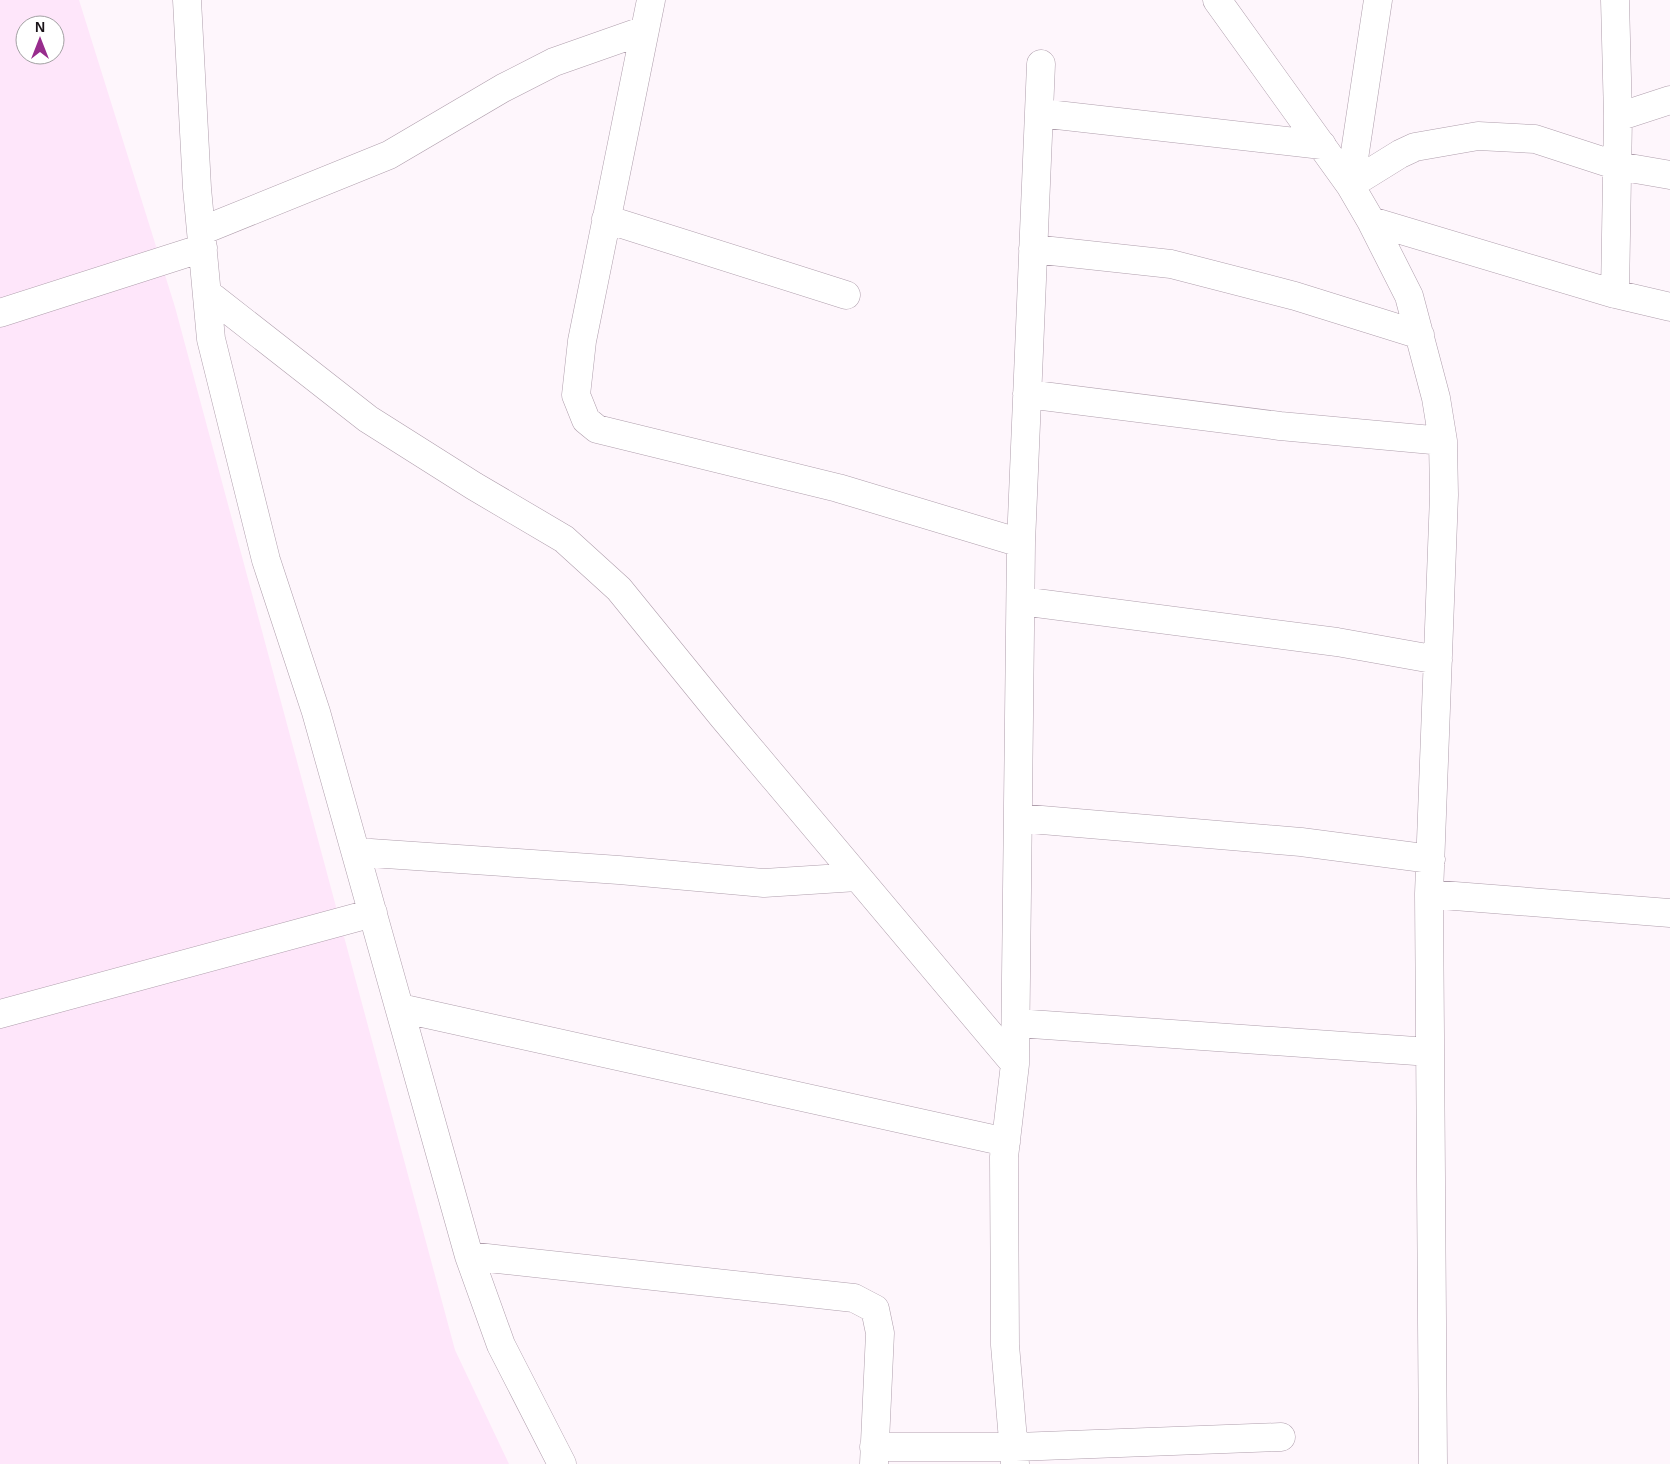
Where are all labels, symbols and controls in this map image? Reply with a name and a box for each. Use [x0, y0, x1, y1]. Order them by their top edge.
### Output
north arrow [15, 15, 65, 65]
text: N [35, 19, 45, 35]

